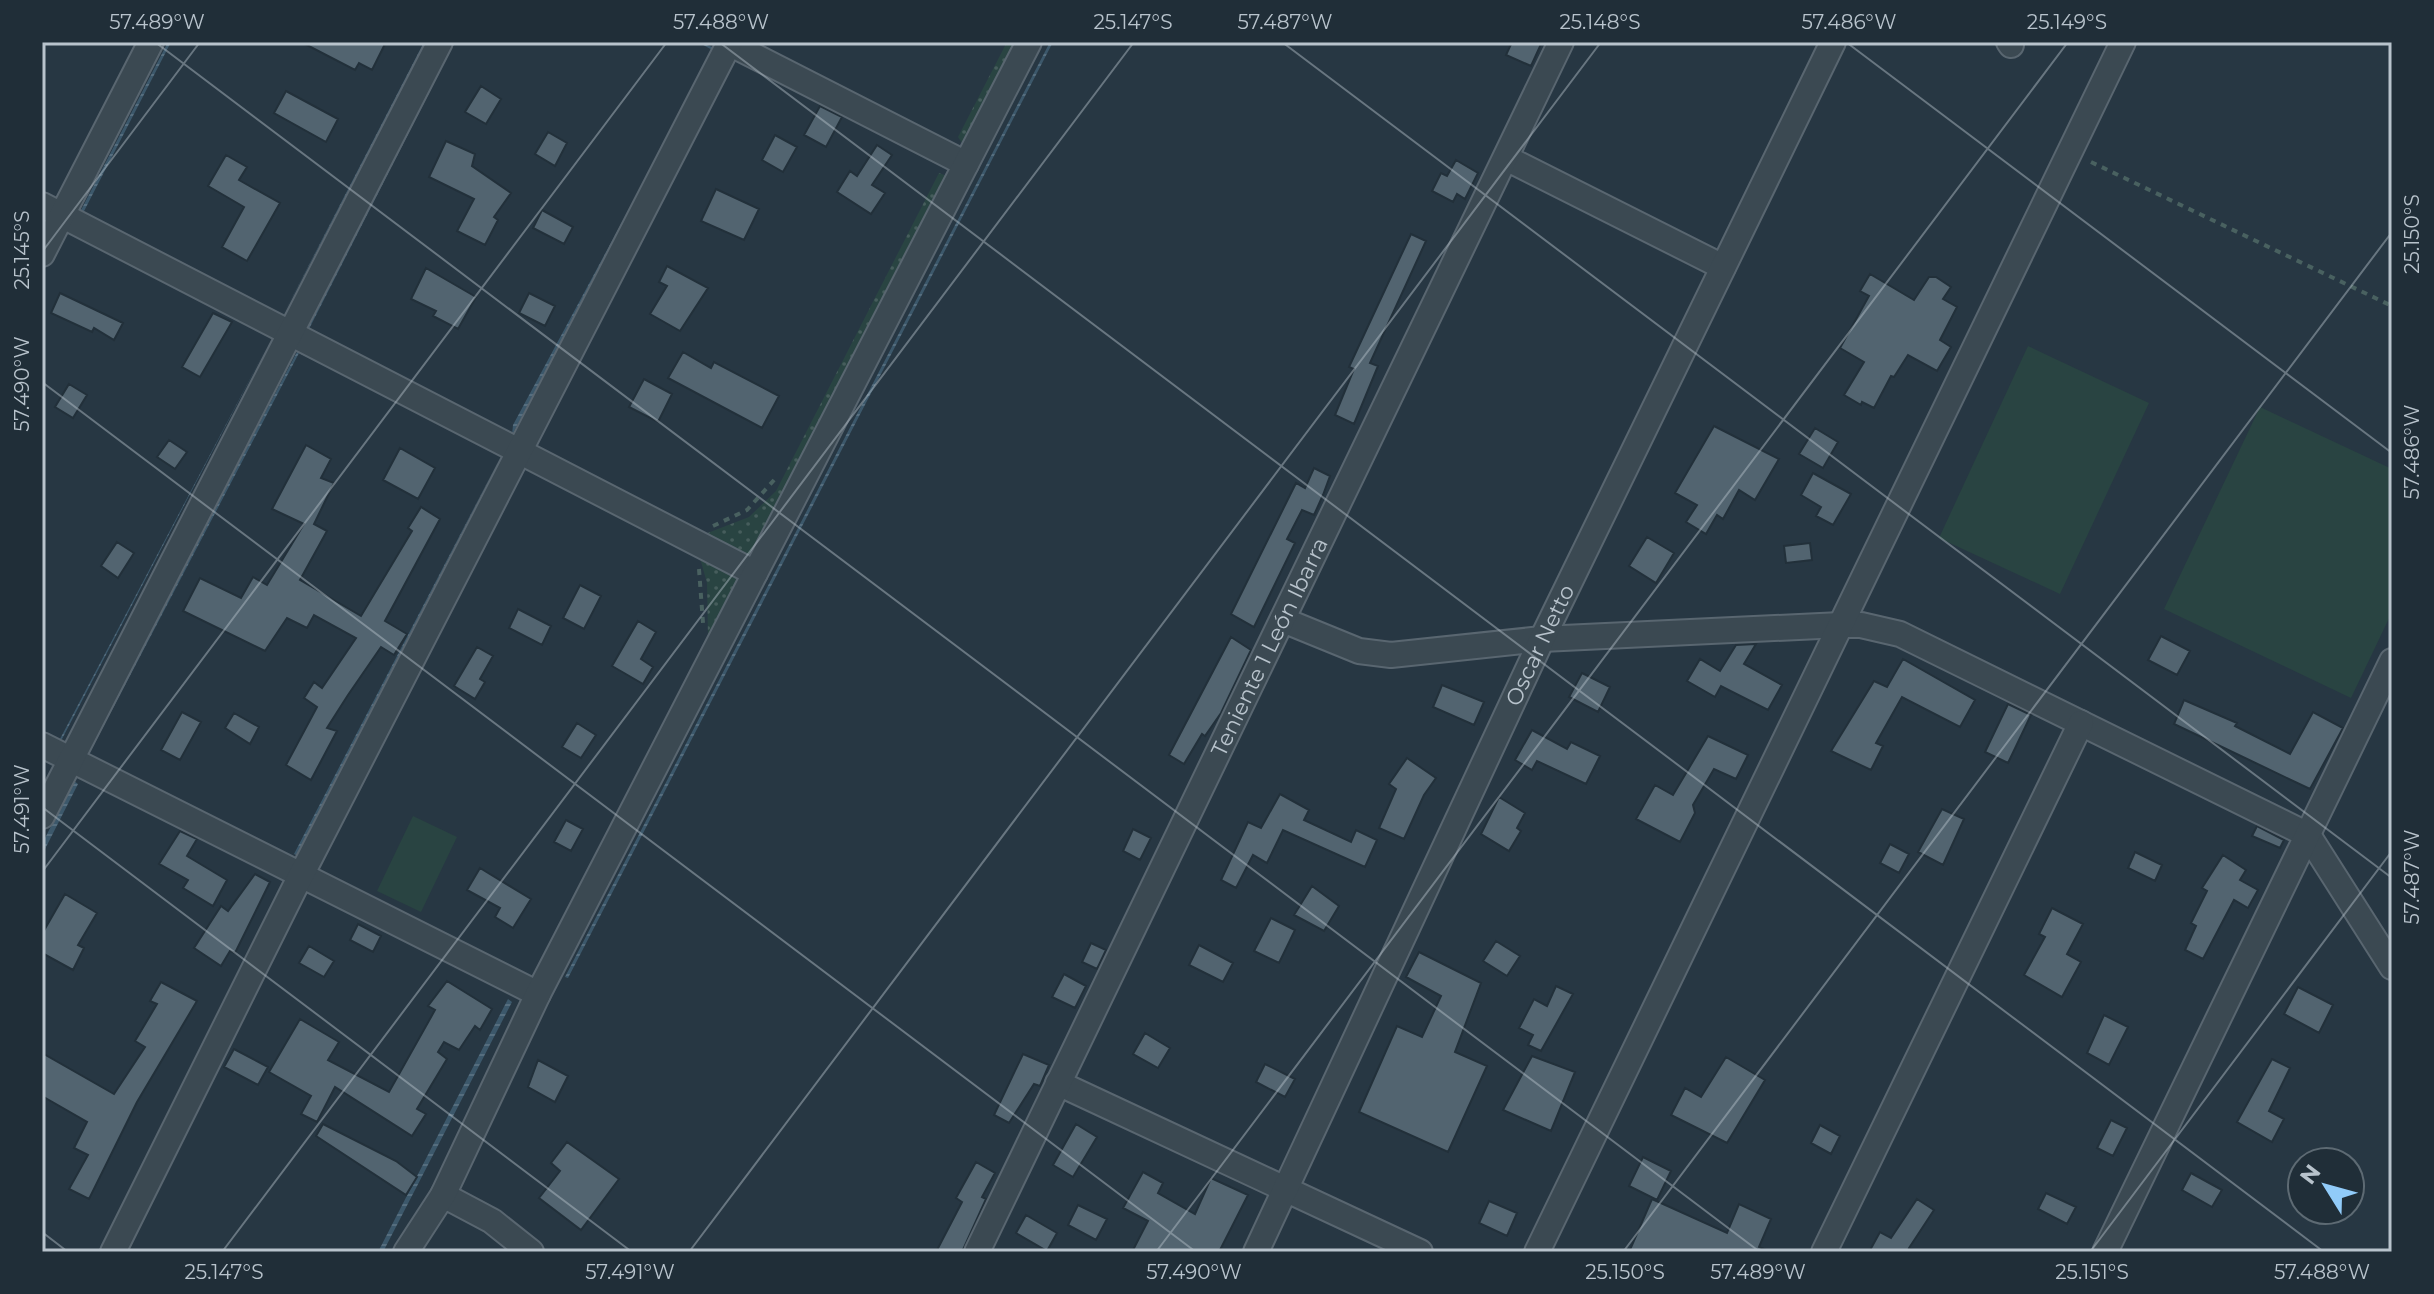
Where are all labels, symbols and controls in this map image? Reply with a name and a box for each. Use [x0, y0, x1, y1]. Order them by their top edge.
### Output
text: 57.489°W [109, 10, 205, 34]
text: 57.488°W [673, 10, 769, 34]
text: 25.147°S [1093, 10, 1173, 34]
text: 57.487°W [1238, 10, 1332, 34]
text: 25.148°S [1559, 10, 1641, 34]
text: 57.486°W [1802, 10, 1896, 34]
text: 25.149°S [2027, 10, 2107, 34]
text: 25.150°S [2400, 194, 2424, 274]
text: 25.145°S [10, 210, 34, 290]
text: 57.490°W [10, 336, 34, 432]
text: 57.486°W [2400, 405, 2424, 499]
street label: Teniente 1 León Ibarra [1205, 533, 1333, 761]
street label: Oscar Netto [1499, 580, 1580, 710]
text: 57.491°W [10, 764, 34, 854]
text: 57.487°W [2400, 830, 2424, 924]
north arrow [2286, 1146, 2366, 1226]
text: N [2294, 1159, 2327, 1189]
text: 25.147°S [184, 1260, 264, 1284]
text: 57.491°W [585, 1260, 675, 1284]
text: 57.490°W [1146, 1260, 1242, 1284]
text: 25.150°S [1585, 1260, 1665, 1284]
text: 57.489°W [1710, 1260, 1806, 1284]
text: 25.151°S [2055, 1260, 2129, 1284]
text: 57.488°W [2274, 1260, 2370, 1284]

